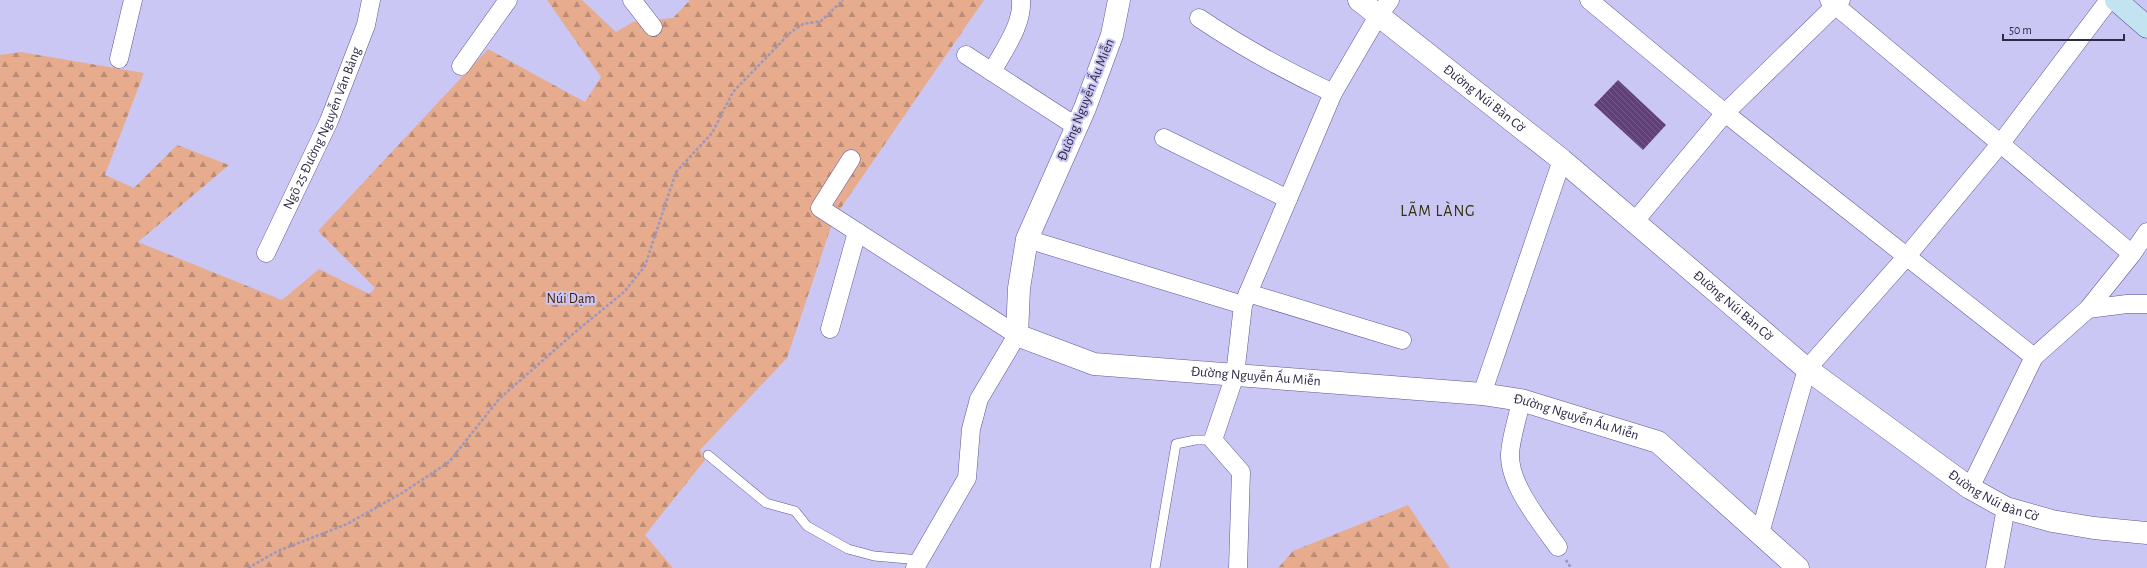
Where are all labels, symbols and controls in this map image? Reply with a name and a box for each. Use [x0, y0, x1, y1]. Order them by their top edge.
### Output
scale bar [2003, 16, 2124, 42]
text: 50 m [2009, 24, 2032, 36]
street label: Đường Nguyễn Ấu Miễn [1051, 36, 1117, 163]
street label: Ngõ 25 Đường Nguyễn Văn Bảng [281, 45, 364, 212]
street label: Đường Núi Bàn Cờ [1440, 62, 1528, 135]
district label: LÃM LÀNG [1400, 201, 1476, 219]
street label: Đường Núi Bàn Cờ [1690, 268, 1776, 344]
park label: Núi Dạm [547, 292, 595, 306]
street label: Đường Nguyễn Ấu Miễn [1190, 365, 1321, 389]
street label: Đường Nguyễn Ấu Miễn [1512, 392, 1640, 443]
street label: Đường Núi Bàn Cờ [1946, 468, 2041, 524]

